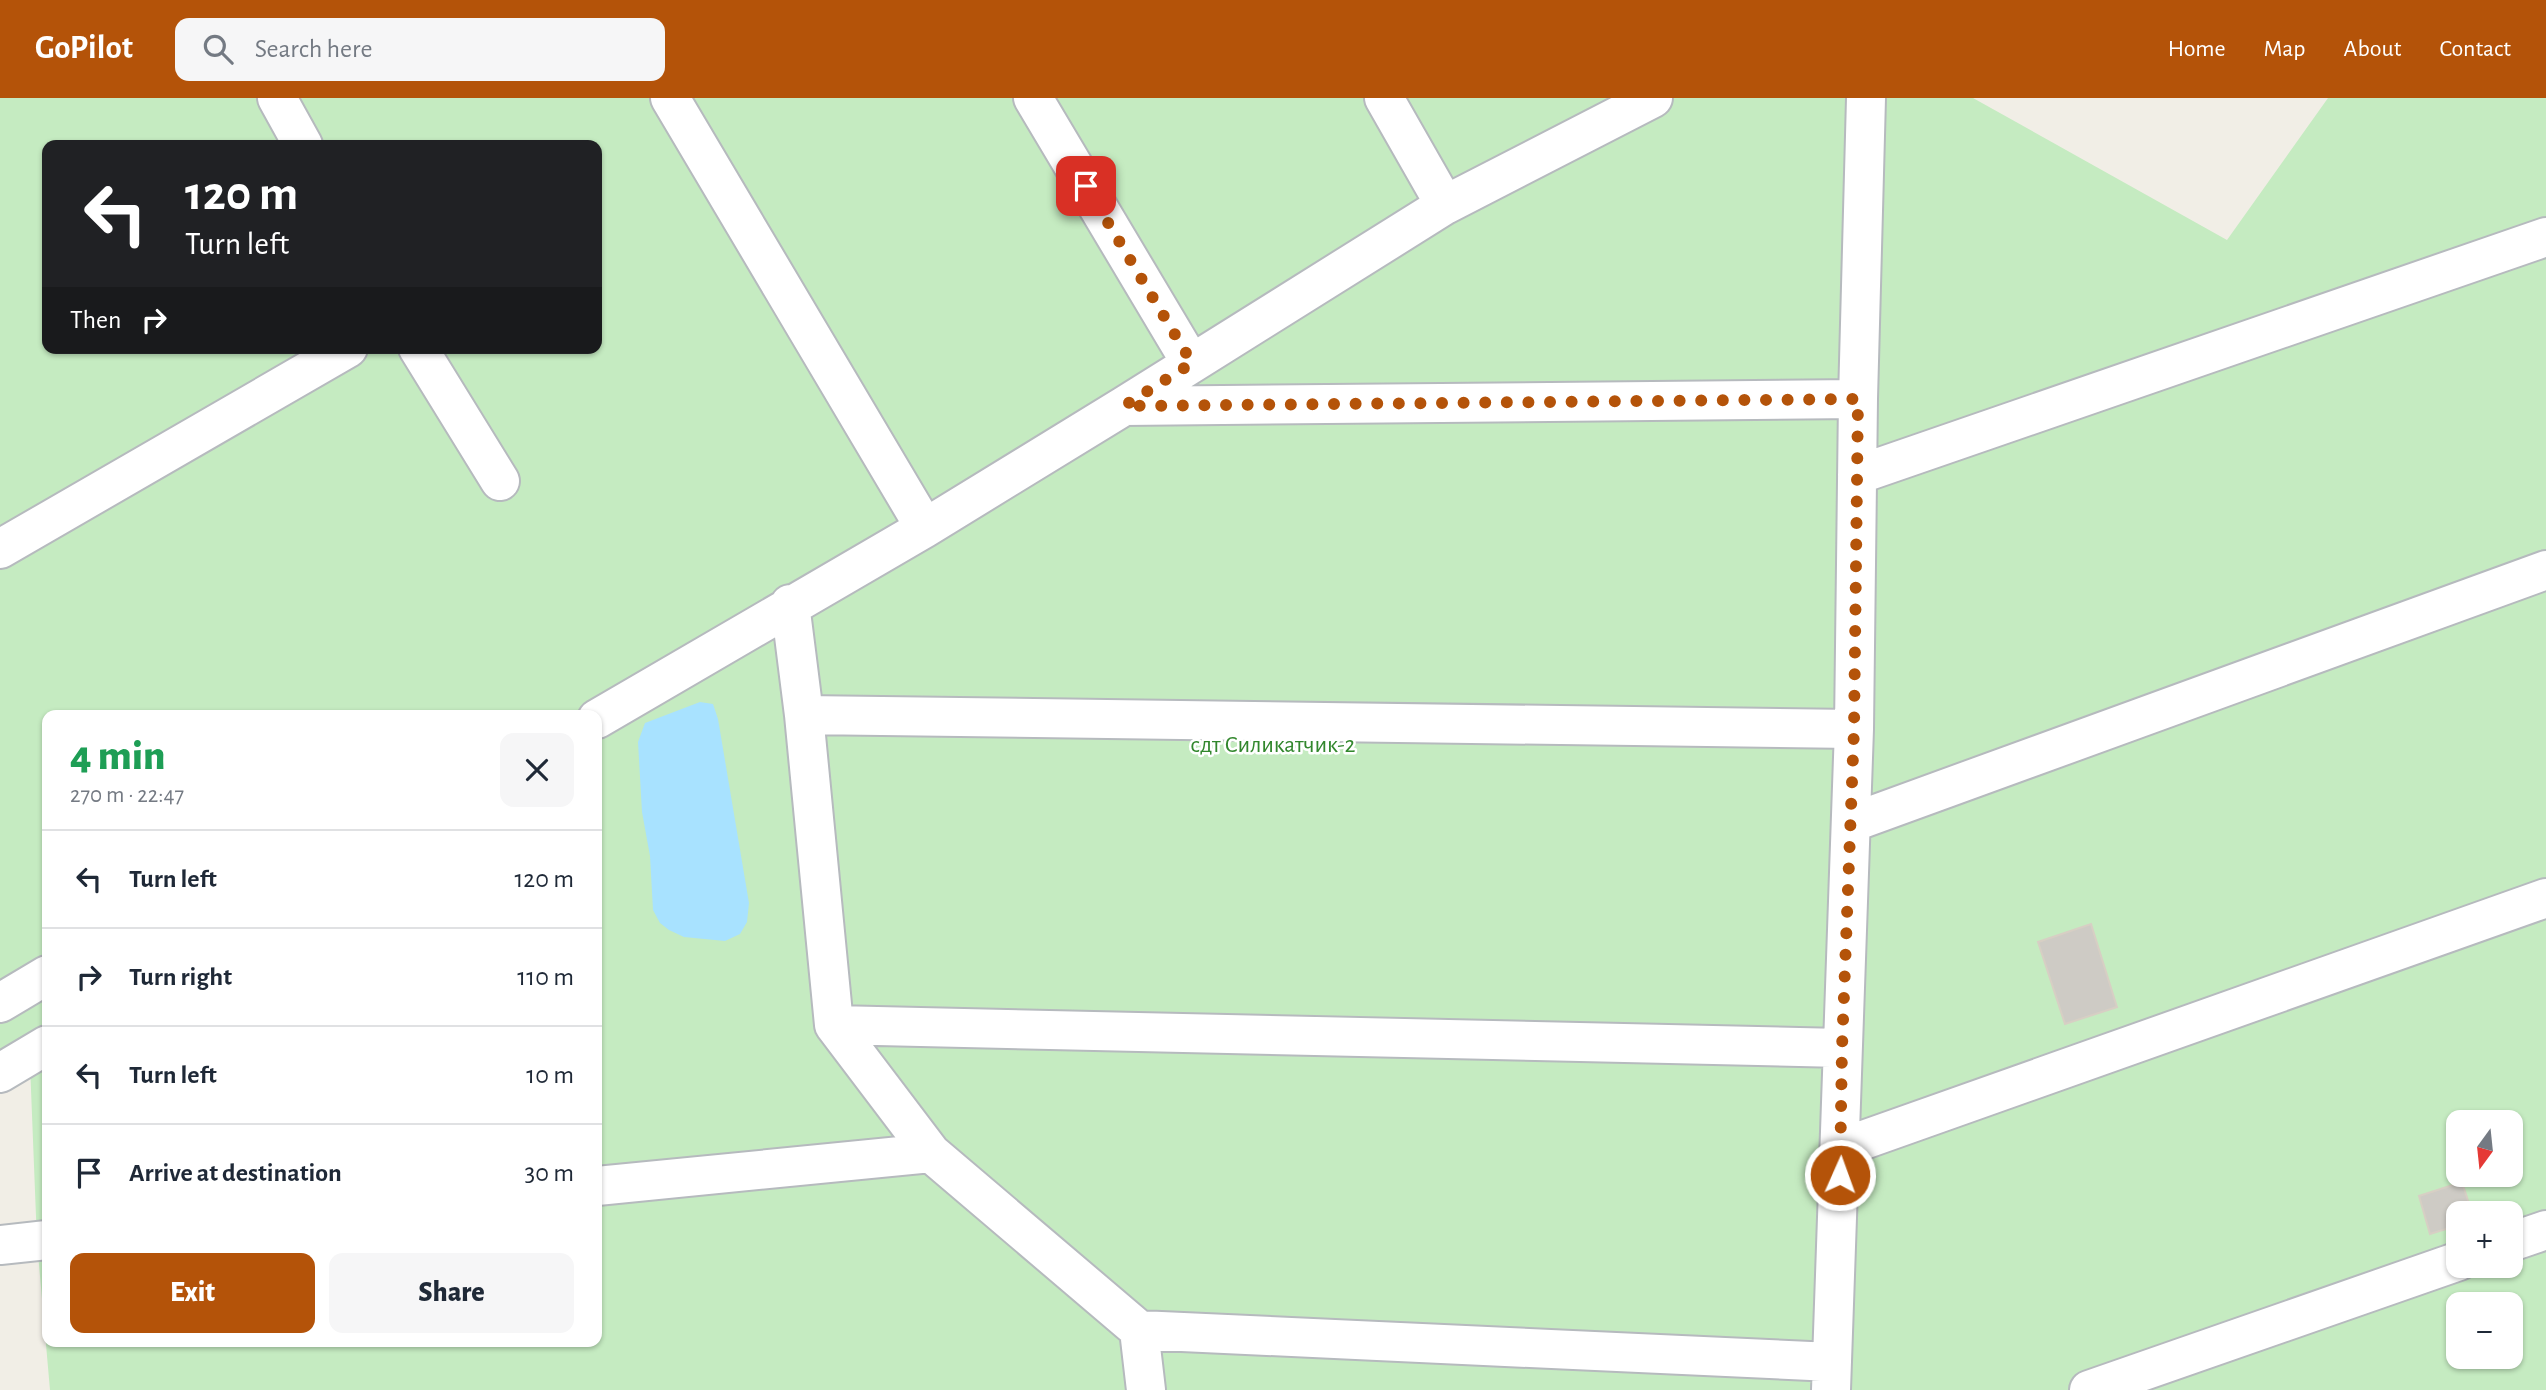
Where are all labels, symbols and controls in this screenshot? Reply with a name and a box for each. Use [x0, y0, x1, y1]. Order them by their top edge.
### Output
search box [175, 18, 665, 81]
icon: search [199, 30, 237, 68]
text: GoPilot [35, 32, 133, 65]
text: Search here [255, 36, 372, 62]
text: Home [2168, 37, 2226, 61]
text: Map [2264, 37, 2306, 61]
text: About [2344, 37, 2401, 61]
text: Contact [2439, 37, 2511, 61]
pin [1056, 156, 1116, 216]
icon: arrive [1067, 167, 1105, 205]
icon: left [70, 168, 161, 259]
text: 120 m [185, 170, 298, 219]
text: Turn left [185, 228, 289, 260]
icon: right [135, 301, 173, 339]
text: Then [70, 307, 121, 333]
button: close [500, 733, 574, 807]
park label: сдт Силикатчик-2 [1190, 733, 1356, 757]
text: 4 min [70, 735, 166, 777]
text: 270 m · 22:47 [70, 784, 184, 807]
icon: left [70, 860, 108, 898]
text: Turn left [129, 866, 217, 892]
text: 120 m [514, 866, 574, 892]
icon: right [70, 958, 108, 996]
text: Turn right [129, 964, 232, 990]
text: 110 m [517, 964, 574, 990]
icon: left [70, 1056, 108, 1094]
text: Turn left [129, 1062, 217, 1088]
text: 10 m [526, 1062, 574, 1088]
north arrow [2446, 1110, 2524, 1186]
map controls [2446, 1110, 2523, 1369]
position arrow [1803, 1138, 1877, 1212]
icon: arrive [70, 1154, 108, 1192]
text: Arrive at destination [129, 1160, 342, 1186]
text: 30 m [524, 1160, 574, 1186]
button: + [2446, 1201, 2523, 1278]
button: Exit [70, 1253, 315, 1333]
button: Share [329, 1253, 574, 1333]
button: − [2446, 1292, 2523, 1369]

